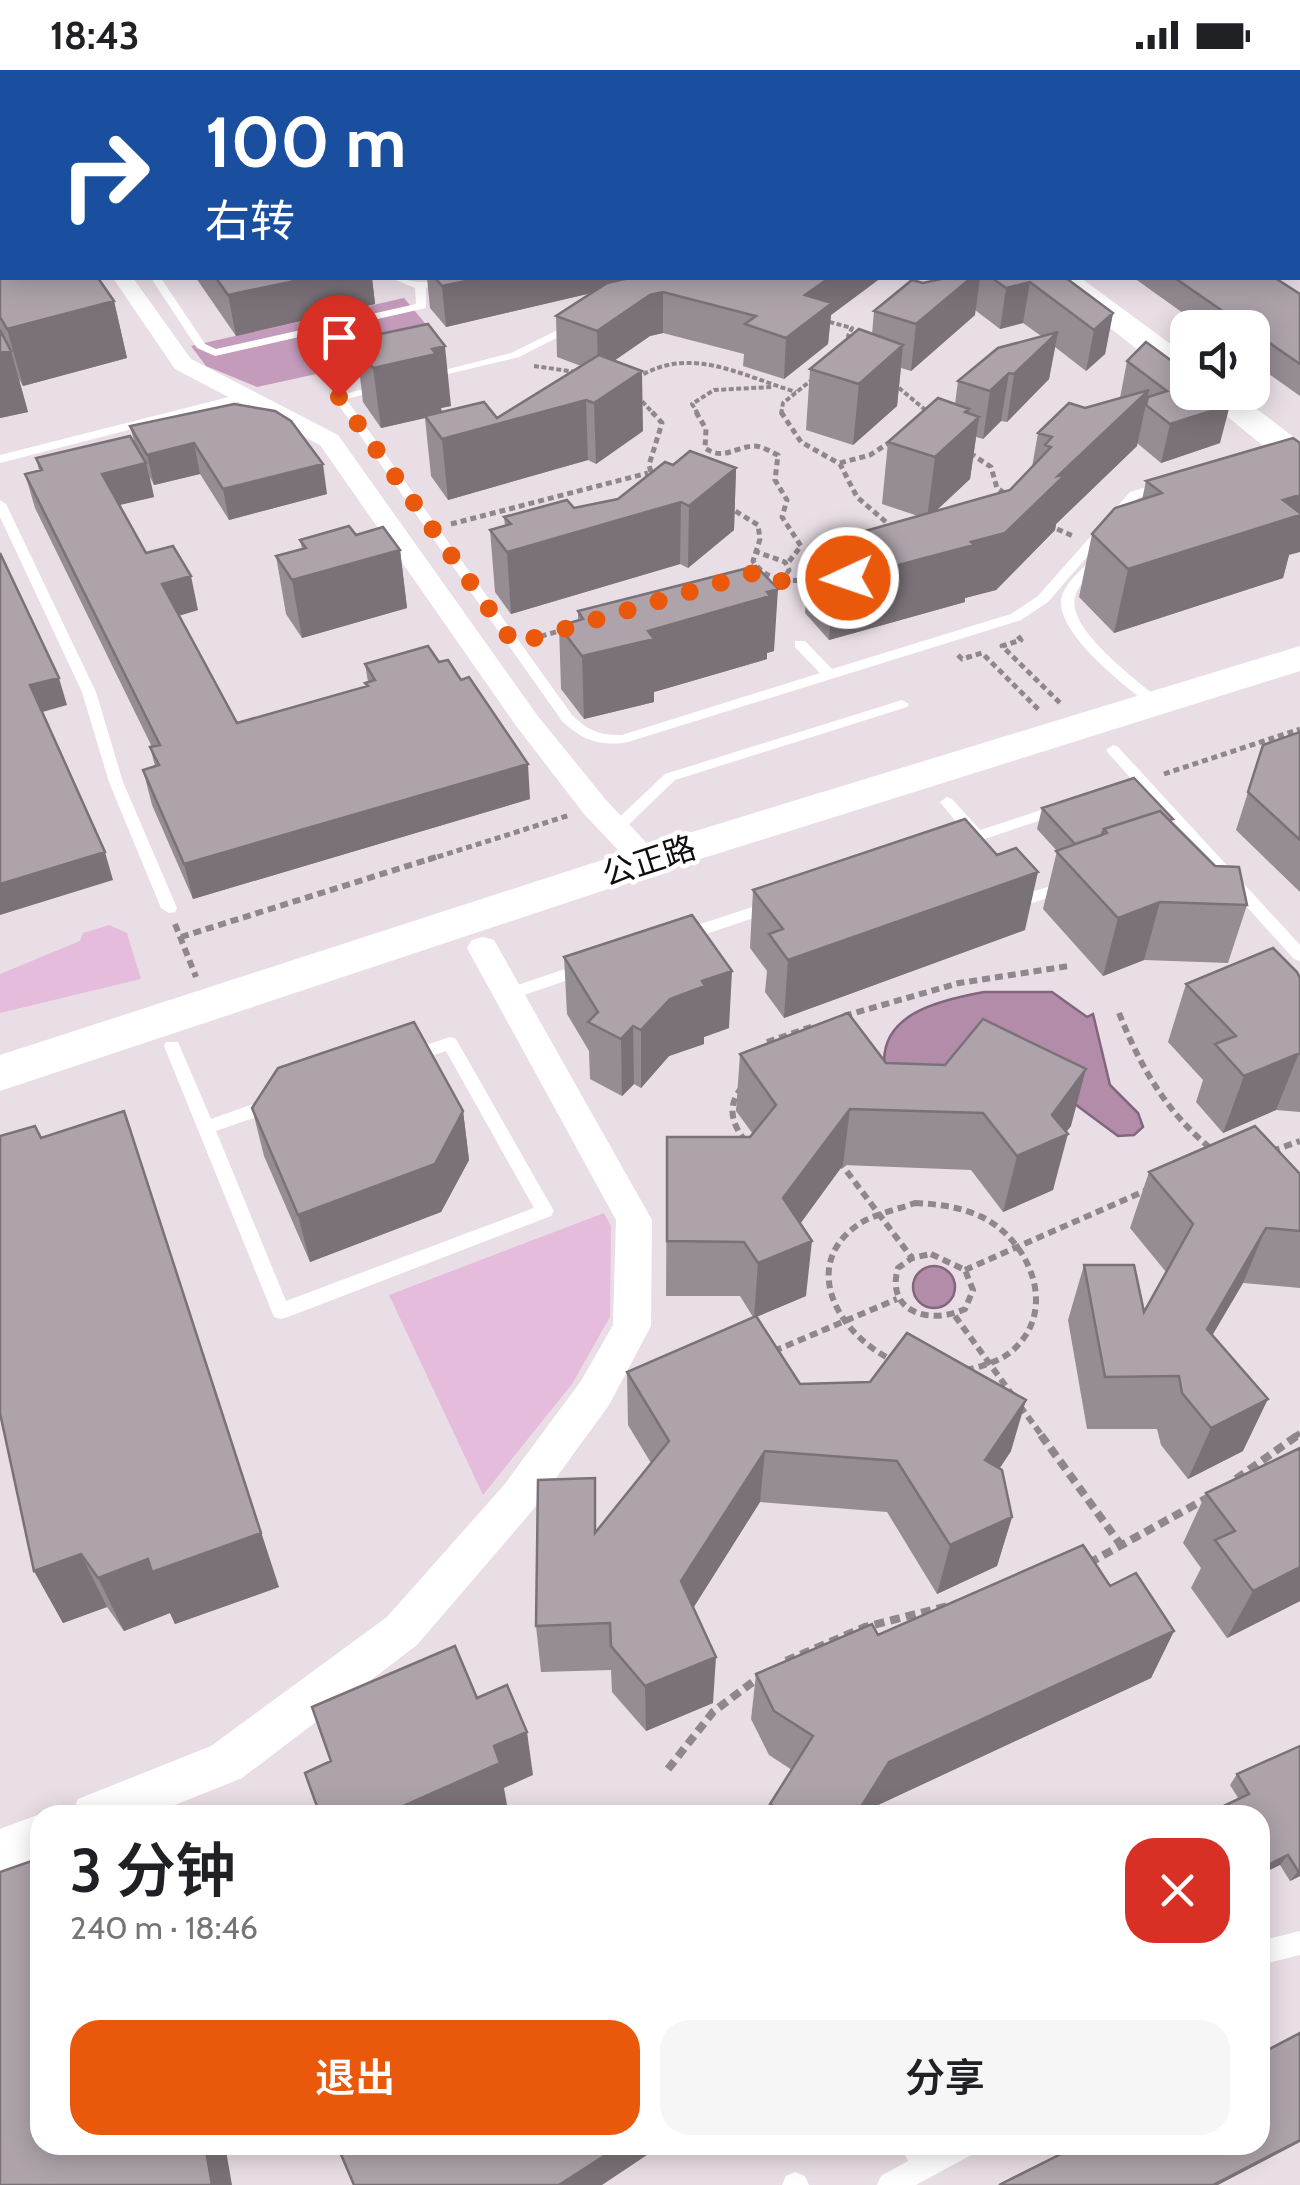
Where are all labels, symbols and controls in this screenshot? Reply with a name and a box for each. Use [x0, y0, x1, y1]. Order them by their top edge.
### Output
text: 18:43 [50, 12, 140, 59]
text: 100 m [205, 99, 406, 185]
icon: right [40, 110, 170, 240]
text: 右转 [205, 194, 295, 248]
pin [297, 295, 382, 398]
icon: arrive [312, 310, 367, 365]
map controls [1170, 310, 1270, 410]
button: sound [1170, 310, 1270, 410]
position arrow [796, 526, 900, 630]
street label: 公正路 [597, 827, 701, 894]
text: 3 分钟 [70, 1834, 236, 1907]
button: close [1125, 1838, 1230, 1943]
text: 240 m · 18:46 [70, 1908, 258, 1947]
button: 退出 [70, 2020, 640, 2135]
button: 分享 [660, 2020, 1230, 2135]

